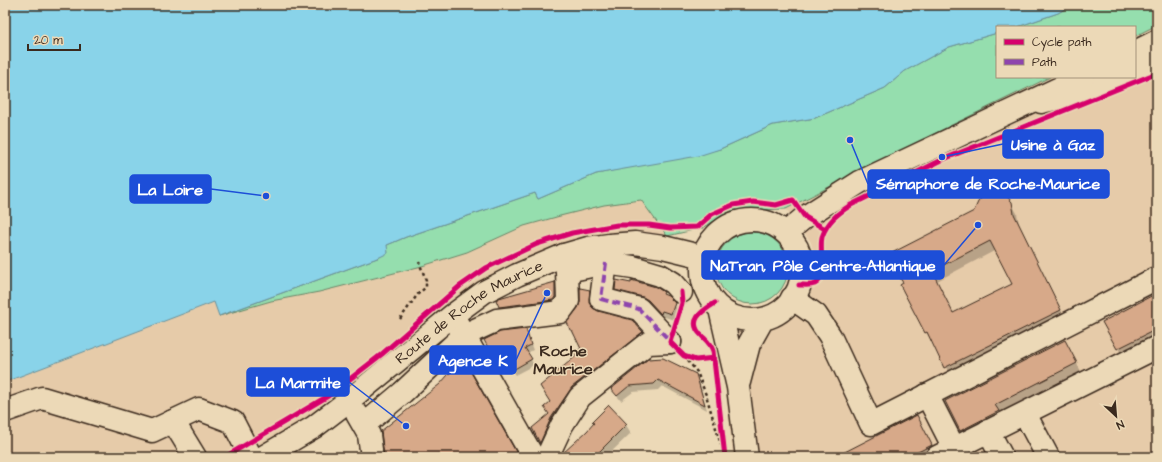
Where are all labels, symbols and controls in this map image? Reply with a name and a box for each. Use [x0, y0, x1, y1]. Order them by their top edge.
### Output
scale bar [28, 26, 80, 52]
legend [996, 26, 1136, 78]
text: 20 m [34, 32, 63, 49]
text: Cycle path [1032, 34, 1091, 52]
text: Path [1032, 54, 1057, 71]
callout: Usine à Gaz [1003, 130, 1103, 158]
text: Usine à Gaz [1011, 134, 1096, 156]
callout: Sémaphore de Roche-Maurice [868, 170, 1109, 198]
text: Sémaphore de Roche-Maurice [875, 173, 1100, 195]
callout: La Loire [130, 175, 211, 203]
text: La Loire [137, 179, 203, 201]
callout: NaTran, Pôle Centre-Atlantique [702, 251, 944, 279]
street label: Route de Roche Maurice [391, 255, 546, 369]
text: NaTran, Pôle Centre-Atlantique [710, 255, 936, 277]
district label: Roche Maurice [533, 340, 593, 380]
callout: Agence K [430, 346, 516, 374]
text: Agence K [438, 350, 508, 374]
callout: La Marmite [247, 368, 349, 396]
text: La Marmite [255, 372, 341, 394]
north arrow [1096, 396, 1136, 436]
text: N [1114, 416, 1127, 433]

